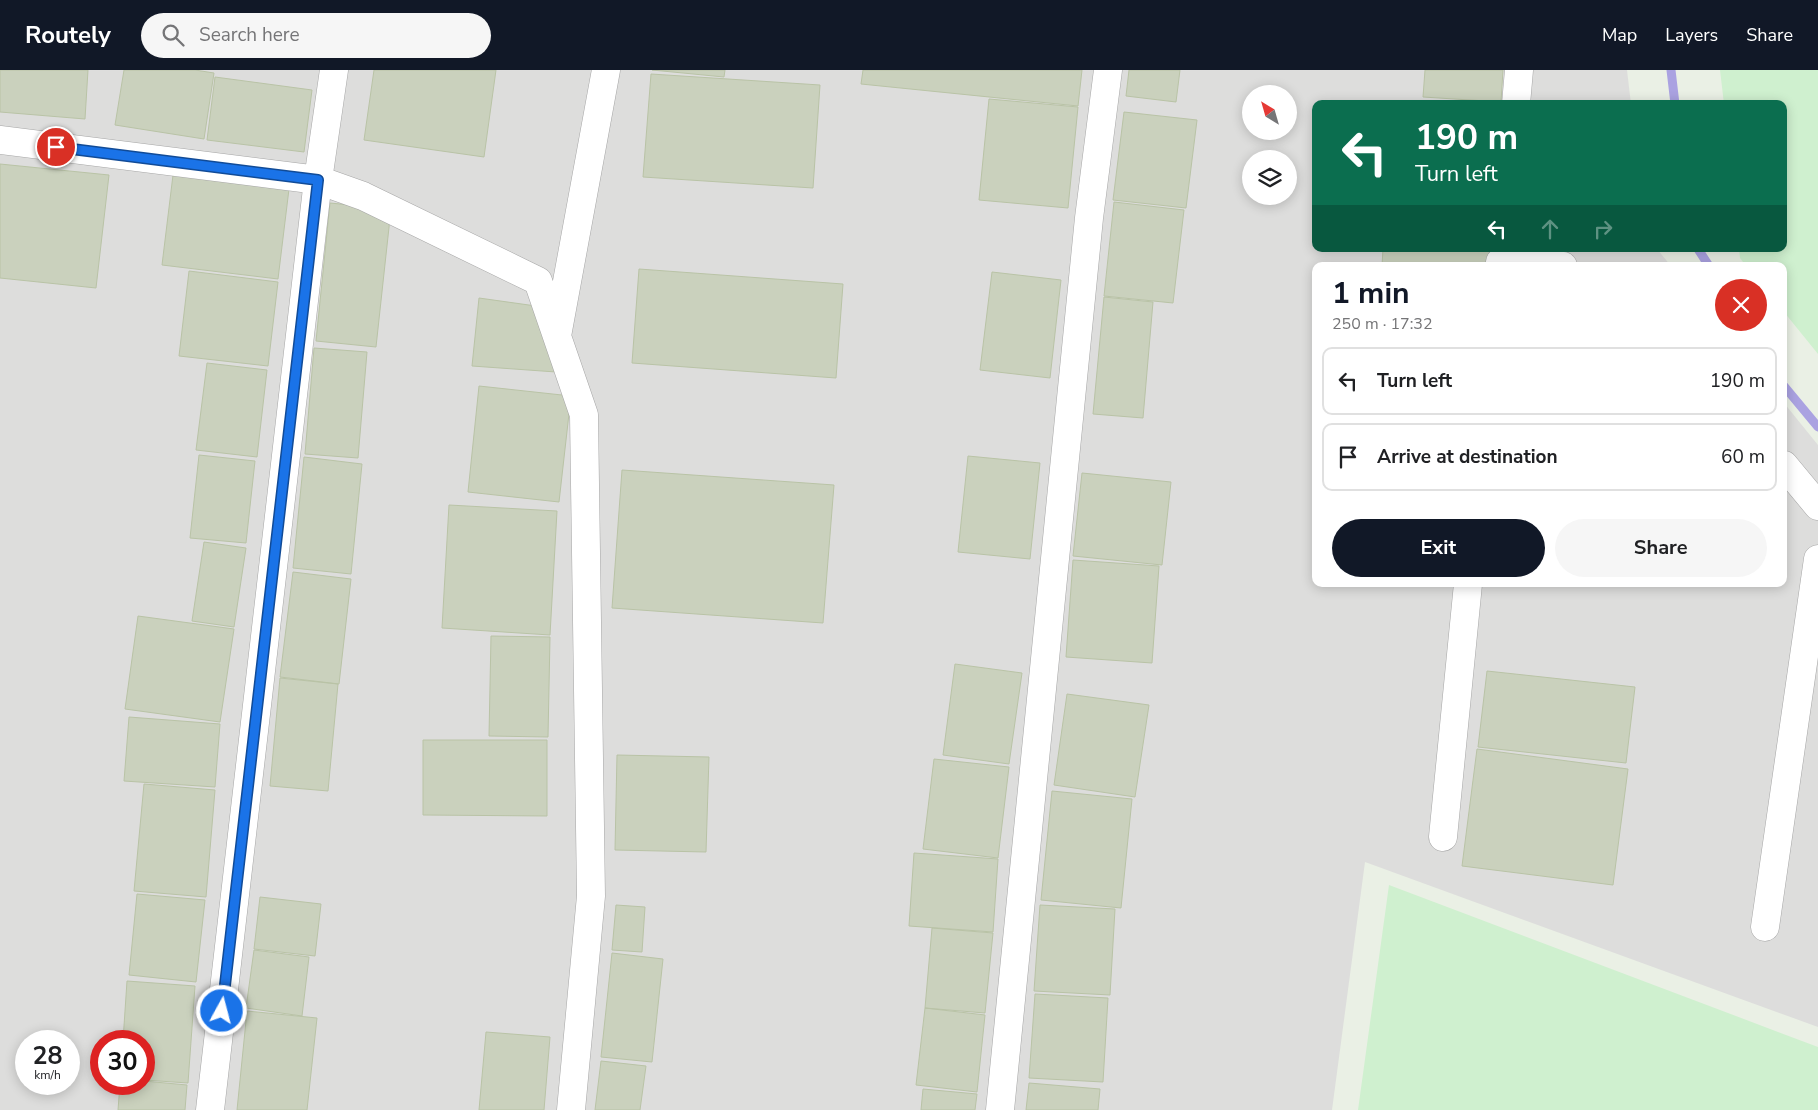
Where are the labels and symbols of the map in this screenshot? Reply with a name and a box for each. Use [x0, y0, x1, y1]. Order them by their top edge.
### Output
north arrow [1242, 85, 1298, 140]
pin [35, 126, 77, 168]
position arrow [195, 984, 247, 1036]
speed limit sign: 30 [90, 1030, 155, 1095]

